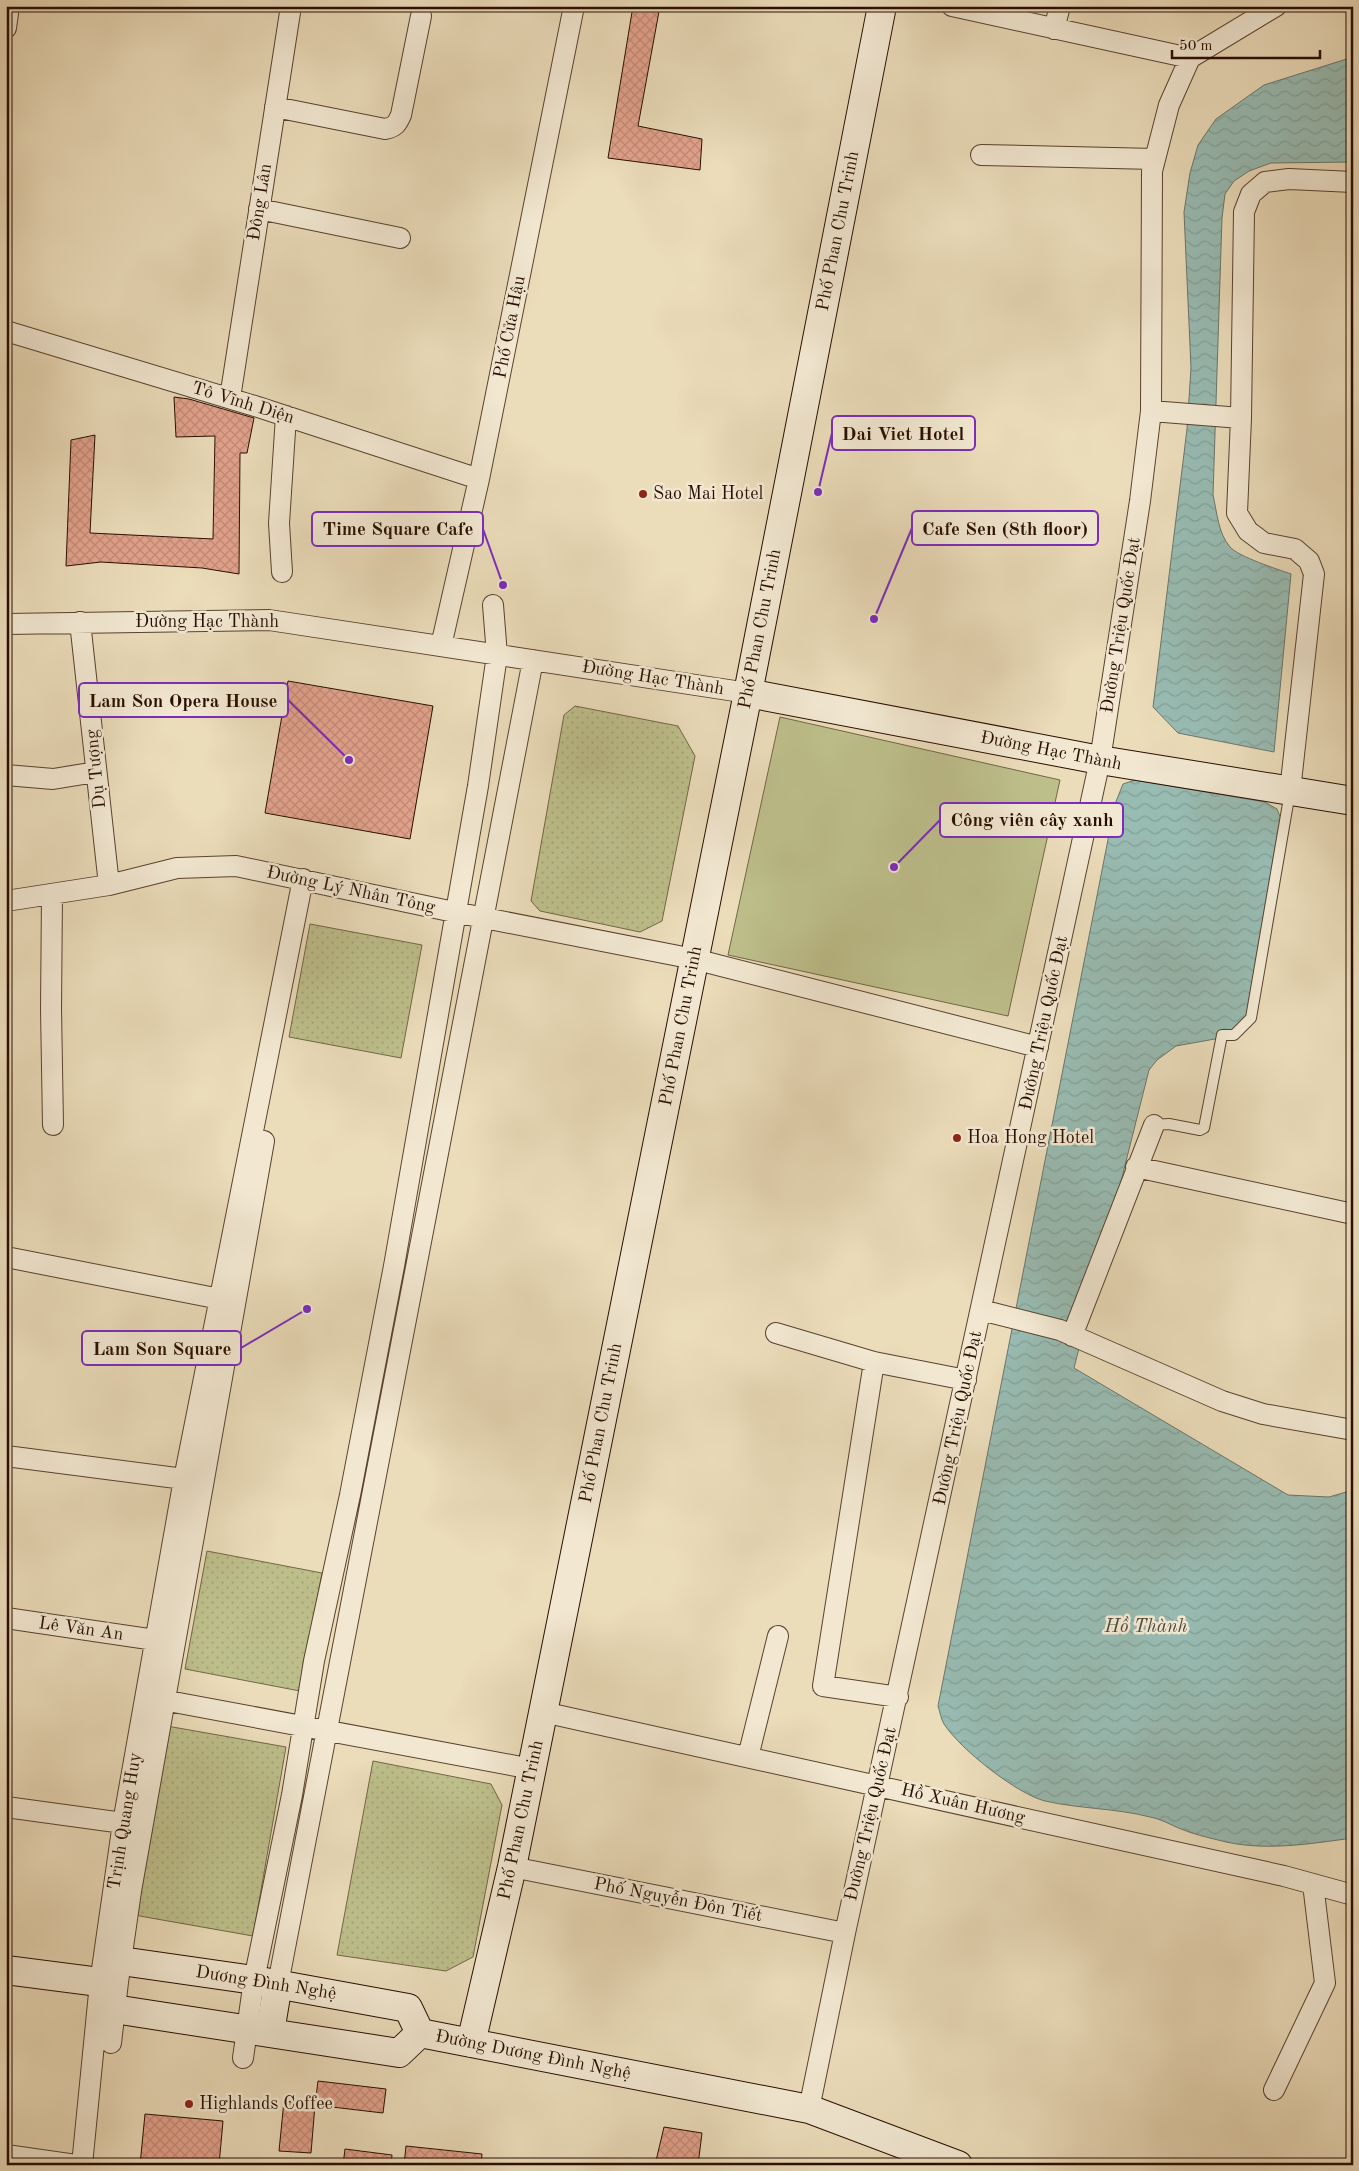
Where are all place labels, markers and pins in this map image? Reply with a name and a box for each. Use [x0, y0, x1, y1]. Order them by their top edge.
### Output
callout: Dai Viet Hotel [832, 416, 975, 450]
place label: Sao Mai Hotel [653, 485, 764, 503]
marker: Sao Mai Hotel [637, 488, 649, 500]
callout: Cafe Sen (8th floor) [912, 511, 1098, 545]
callout: Time Square Cafe [312, 512, 483, 546]
callout: Lam Son Opera House [79, 683, 288, 717]
callout: Công viên cây xanh [940, 803, 1123, 837]
place label: Hoa Hong Hotel [967, 1129, 1094, 1147]
marker: Hoa Hong Hotel [951, 1132, 963, 1144]
callout: Lam Son Square [82, 1331, 241, 1365]
place label: Highlands Coffee [199, 2095, 333, 2113]
marker: Highlands Coffee [183, 2098, 195, 2110]

